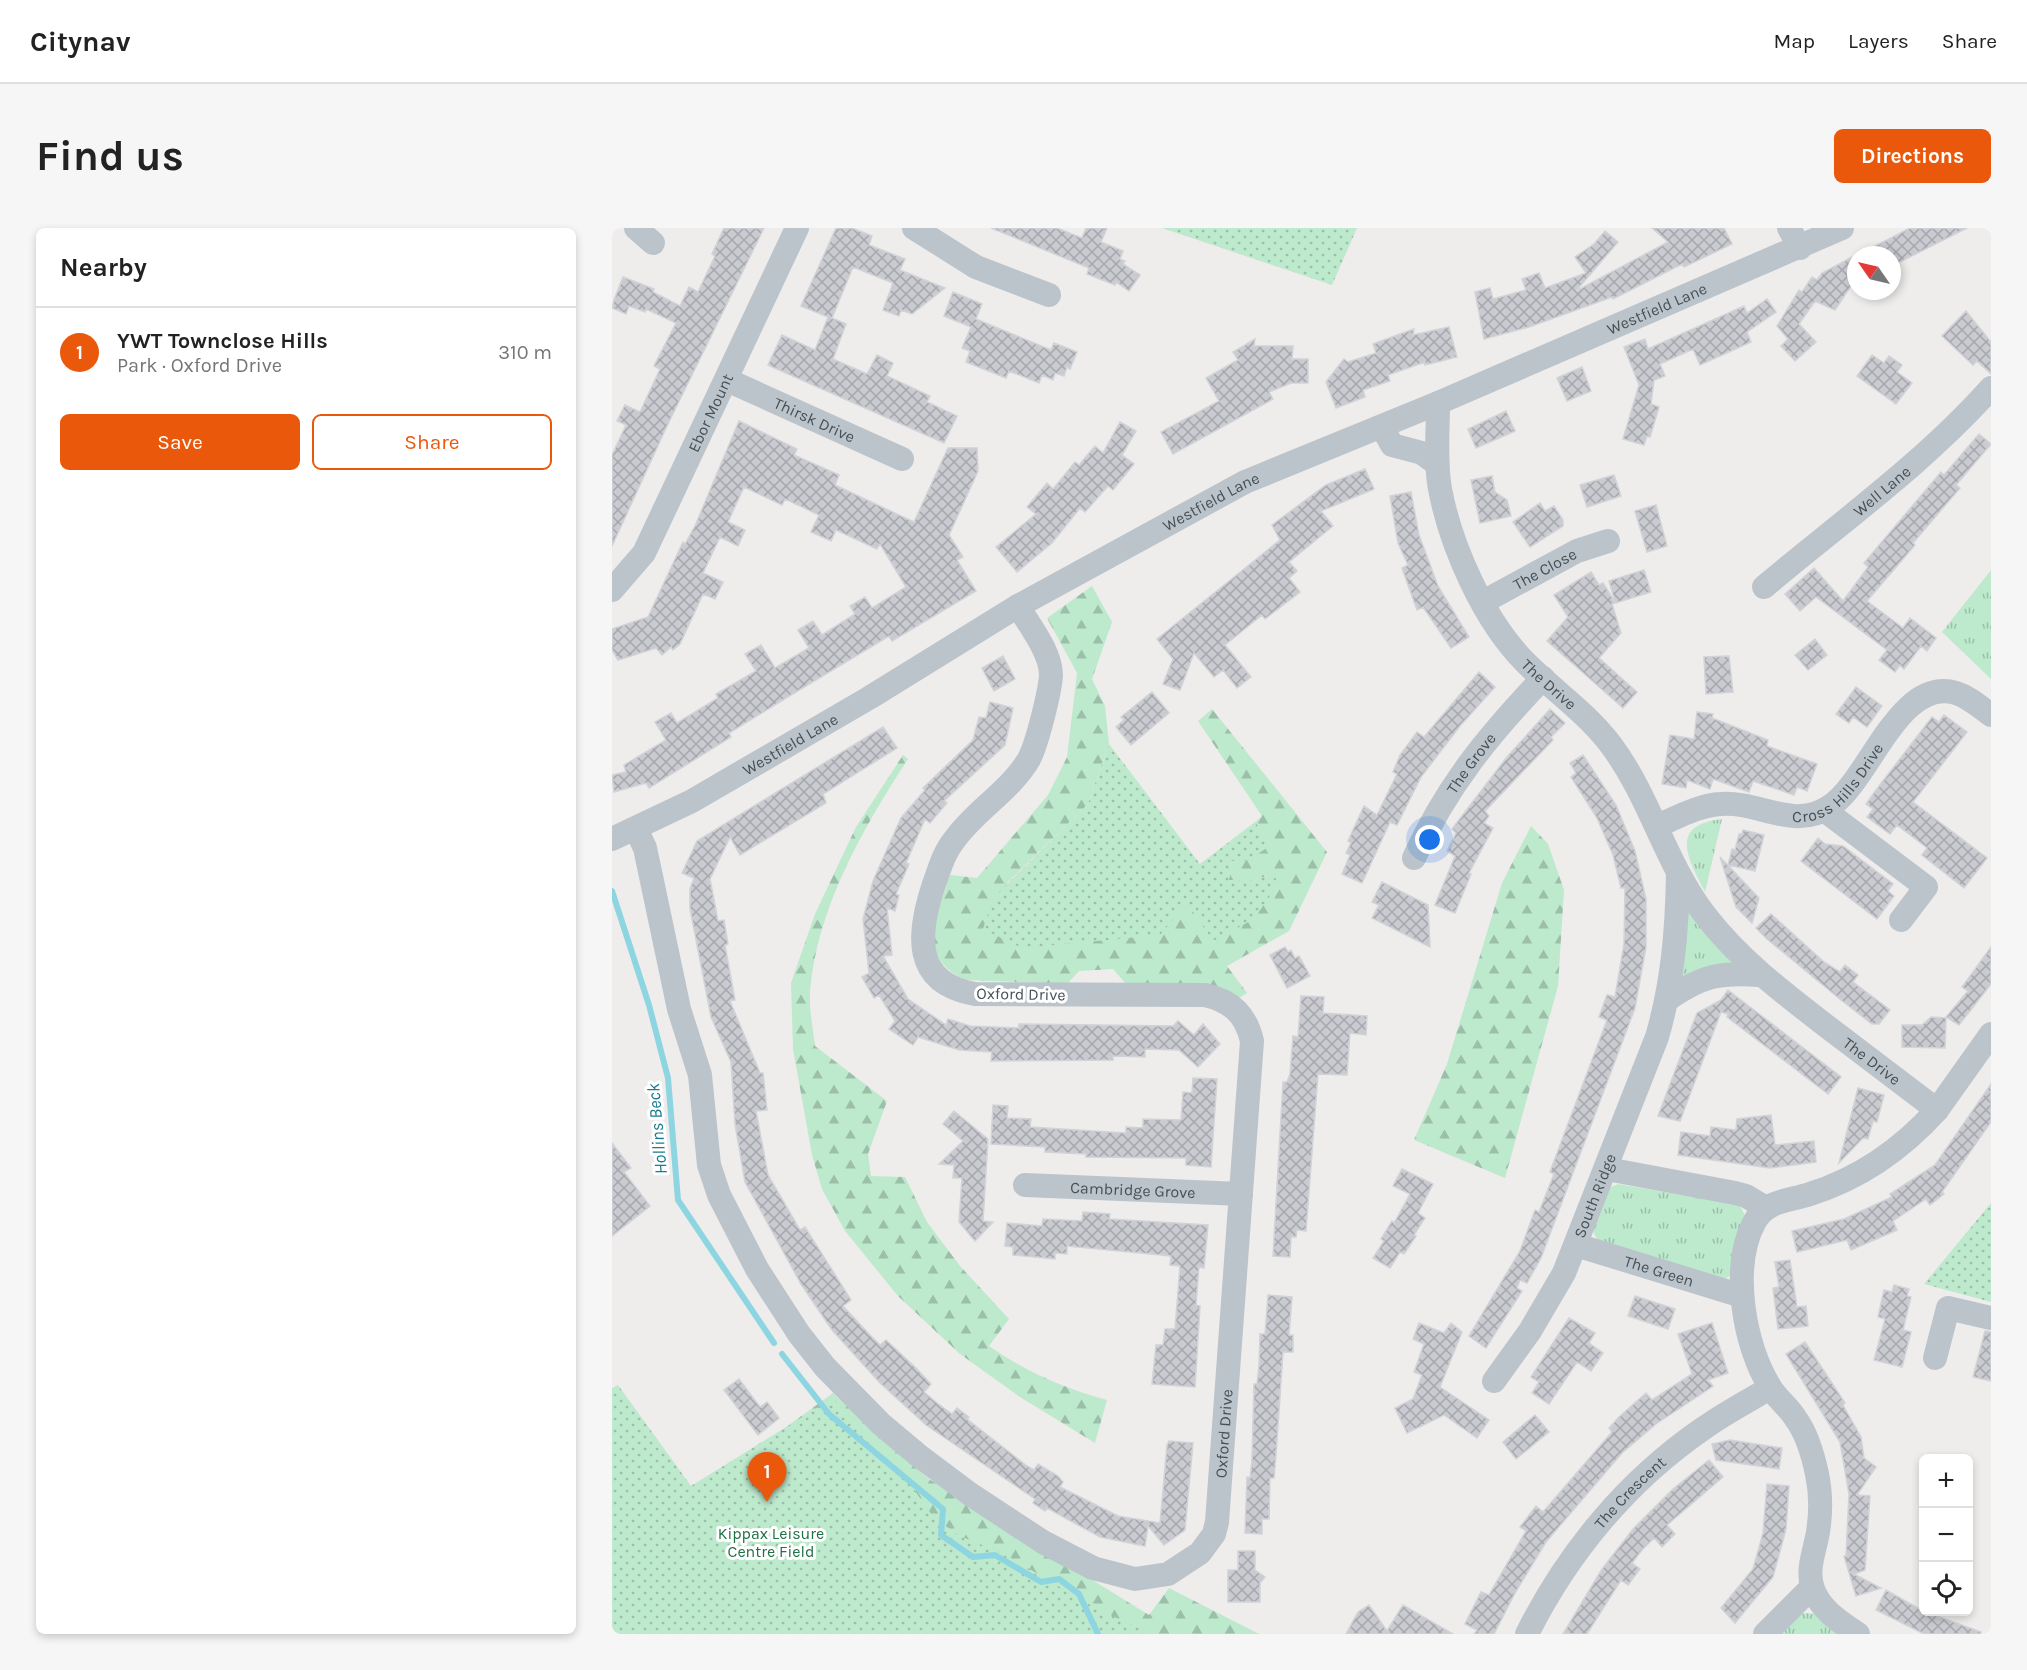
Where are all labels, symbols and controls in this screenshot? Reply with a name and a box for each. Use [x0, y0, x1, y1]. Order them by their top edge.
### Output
text: Citynav [30, 25, 130, 58]
text: Map [1773, 29, 1815, 53]
text: Layers [1848, 29, 1909, 53]
text: Share [1942, 29, 1997, 53]
button: Directions [1834, 129, 1991, 183]
text: Find us [36, 131, 184, 181]
north arrow [1847, 246, 1901, 300]
text: Nearby [60, 252, 147, 283]
street label: Westfield Lane [1604, 278, 1710, 338]
text: YWT Townclose Hills [117, 328, 328, 354]
text: 1 [76, 341, 83, 364]
text: 310 m [498, 341, 552, 364]
text: Park · Oxford Drive [117, 354, 282, 377]
street label: Ebor Mount [683, 370, 737, 455]
street label: Thirsk Drive [771, 393, 858, 446]
button: Save [60, 414, 300, 470]
button: Share [312, 414, 552, 470]
street label: Well Lane [1849, 461, 1914, 520]
street label: Westfield Lane [1159, 468, 1262, 535]
street label: The Close [1510, 544, 1580, 594]
street label: The Drive [1518, 655, 1581, 713]
street label: Westfield Lane [739, 709, 841, 779]
street label: The Grove [1442, 729, 1499, 797]
street label: Cross Hills Drive [1792, 739, 1887, 826]
your location [1415, 825, 1444, 854]
street label: Oxford Drive [976, 984, 1066, 1004]
street label: The Drive [1840, 1033, 1905, 1089]
water label: Hollins Beck [642, 1082, 672, 1176]
street label: South Ridge [1569, 1151, 1620, 1241]
street label: Cambridge Grove [1070, 1177, 1196, 1202]
street label: The Green [1622, 1251, 1696, 1290]
street label: Oxford Drive [1211, 1388, 1236, 1479]
pin: 1 [748, 1452, 786, 1502]
street label: The Crescent [1590, 1452, 1669, 1532]
map controls [1919, 1454, 1973, 1616]
button: + [1919, 1454, 1973, 1508]
button: − [1919, 1508, 1973, 1562]
park label: Kippax Leisure Centre Field [718, 1524, 824, 1561]
button: locate [1919, 1562, 1973, 1616]

